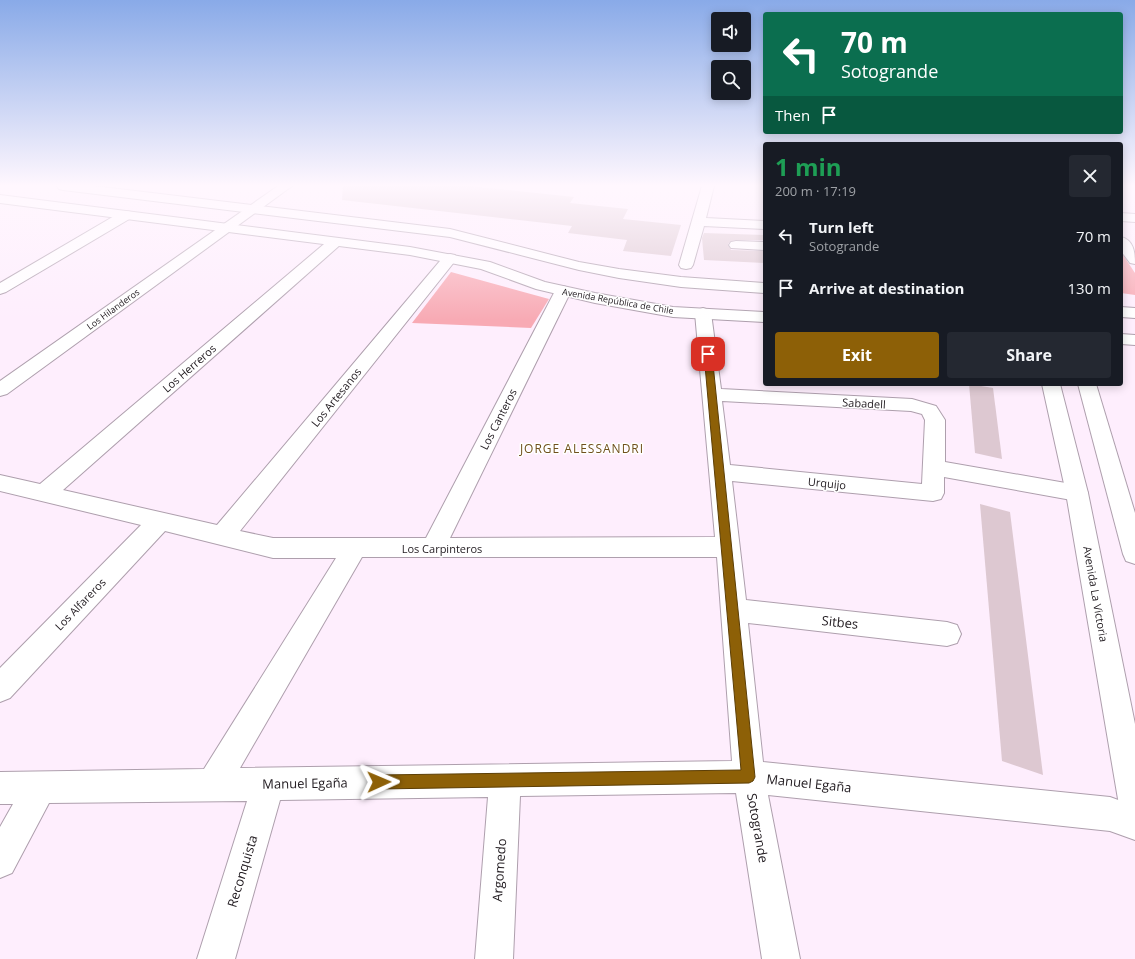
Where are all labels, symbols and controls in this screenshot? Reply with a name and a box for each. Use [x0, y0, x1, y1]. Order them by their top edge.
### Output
map controls [711, 12, 751, 100]
button: sound [711, 12, 751, 52]
text: 70 m [841, 23, 908, 61]
icon: left [775, 28, 827, 80]
text: Sotogrande [841, 59, 938, 83]
button: search [711, 60, 751, 100]
icon: arrive [818, 104, 840, 126]
text: Then [775, 105, 810, 125]
text: 1 min [775, 150, 842, 183]
button: close [1069, 155, 1111, 197]
text: 200 m · 17:19 [775, 182, 856, 200]
text: Turn left [809, 217, 874, 237]
icon: left [775, 225, 797, 247]
text: 70 m [1076, 226, 1111, 246]
text: Sotogrande [809, 237, 879, 255]
icon: arrive [775, 277, 797, 299]
text: Arrive at destination [809, 278, 964, 298]
text: 130 m [1067, 278, 1111, 298]
street label: Los Hilanderos [84, 285, 142, 333]
street label: Avenida República de Chile [561, 285, 675, 317]
button: Exit [775, 332, 939, 378]
button: Share [947, 332, 1111, 378]
pin [691, 337, 725, 371]
street label: Los Herreros [159, 341, 219, 395]
icon: arrive [697, 343, 719, 365]
street label: Los Artesanos [308, 364, 364, 430]
street label: Los Canteros [476, 386, 520, 452]
street label: Sabadell [842, 394, 886, 412]
district label: JORGE ALESSANDRI [519, 440, 644, 457]
street label: Urquijo [807, 474, 847, 492]
street label: Los Carpinteros [402, 541, 482, 556]
street label: Avenida La Victoria [1080, 545, 1112, 643]
street label: Los Alfareros [51, 575, 109, 633]
street label: Sitbes [821, 611, 859, 633]
position arrow [358, 761, 400, 803]
street label: Manuel Egaña [766, 770, 852, 796]
street label: Manuel Egaña [262, 773, 348, 793]
street label: Sotogrande [743, 792, 773, 864]
street label: Reconquista [222, 833, 262, 909]
street label: Argomedo [488, 838, 510, 902]

